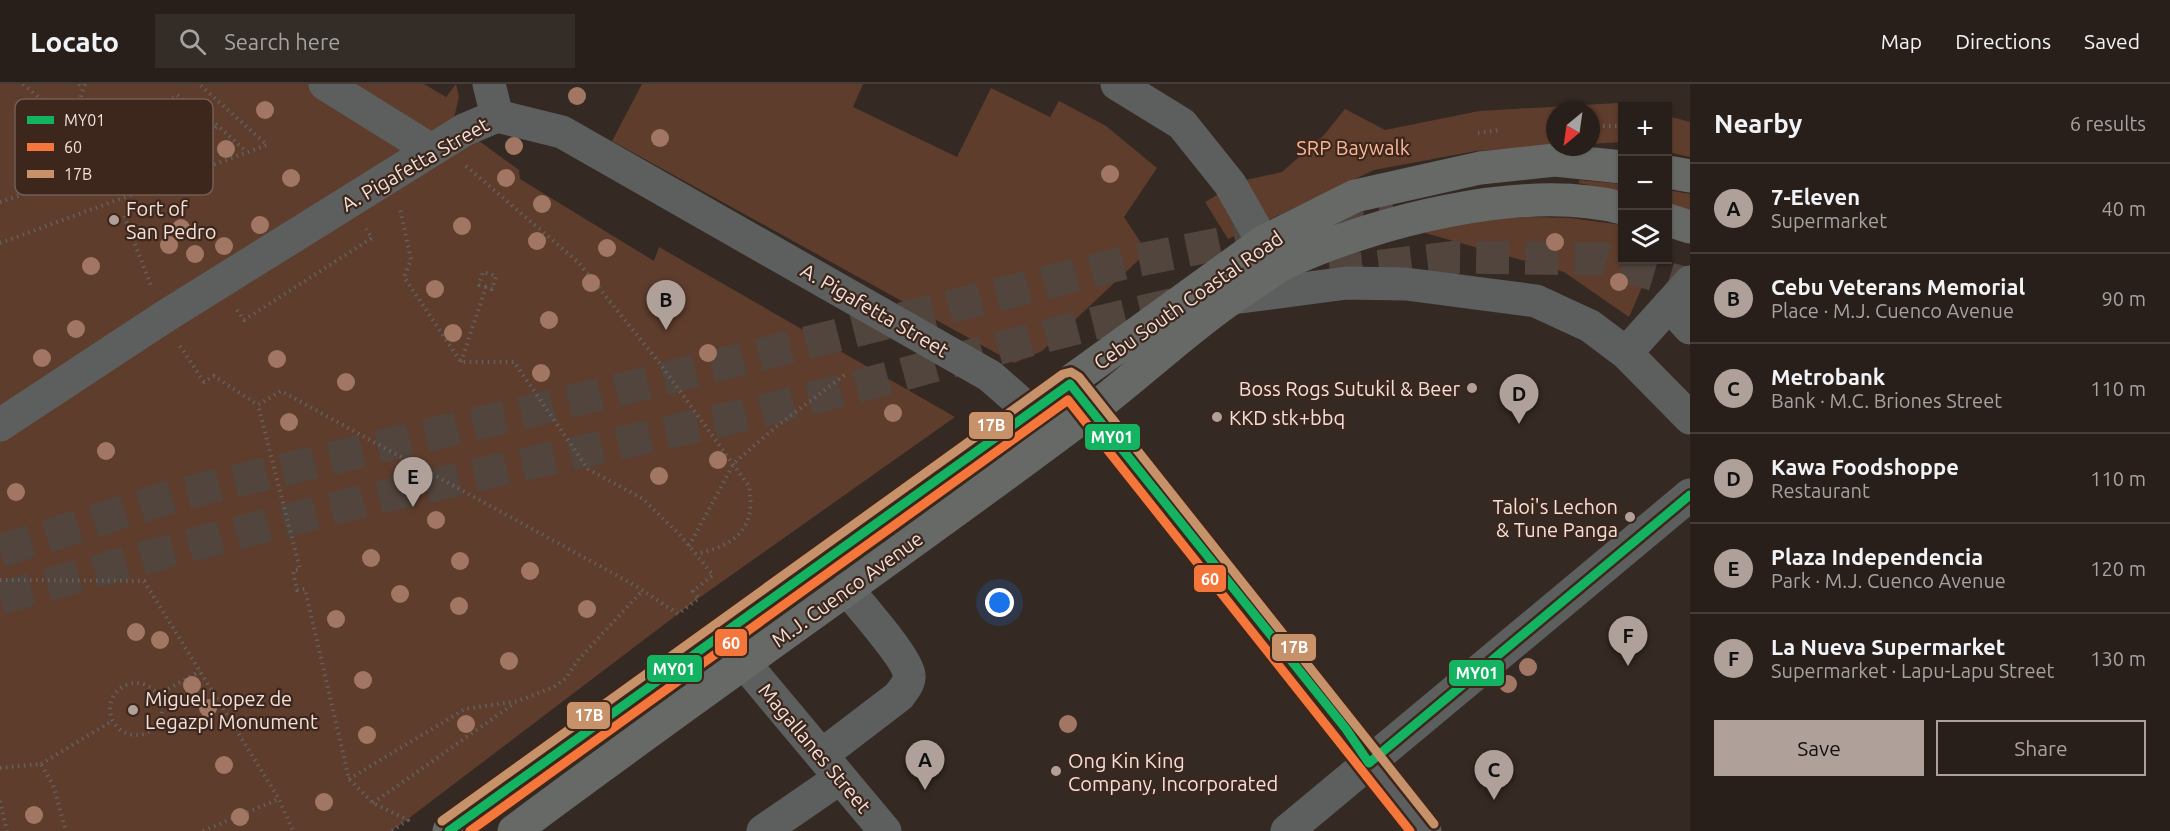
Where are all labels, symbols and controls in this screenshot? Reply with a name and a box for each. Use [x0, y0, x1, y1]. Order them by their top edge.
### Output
search box [155, 14, 575, 68]
icon: search [176, 25, 209, 58]
text: Locato [30, 26, 119, 57]
text: Search here [224, 29, 340, 54]
text: Map [1881, 29, 1922, 53]
text: Directions [1955, 29, 2051, 53]
text: Saved [2084, 29, 2140, 53]
legend [15, 99, 213, 195]
north arrow [1546, 102, 1600, 156]
map controls [1618, 102, 1672, 264]
button: + [1618, 102, 1672, 156]
text: Nearby [1714, 109, 1802, 138]
text: MY01 [64, 111, 105, 129]
street label: A. Pigafetta Street [337, 112, 493, 216]
text: 6 results [2070, 112, 2146, 135]
park label: SRP Baywalk [1296, 136, 1410, 159]
text: 60 [64, 138, 82, 156]
button: − [1618, 156, 1672, 210]
text: 17B [64, 165, 92, 183]
text: 7-Eleven [1771, 184, 1860, 209]
place label: Fort of San Pedro [126, 197, 216, 243]
text: A [1726, 197, 1741, 220]
text: 40 m [2102, 197, 2146, 220]
text: Supermarket [1771, 209, 1887, 232]
button: layers [1618, 210, 1672, 264]
marker: Fort of San Pedro [107, 213, 121, 227]
street label: Cebu South Coastal Road [1089, 226, 1287, 374]
street label: A. Pigafetta Street [797, 258, 953, 362]
text: Cebu Veterans Memorial [1771, 274, 2025, 299]
pin: B [646, 280, 686, 330]
text: B [1727, 287, 1740, 310]
text: 90 m [2102, 287, 2146, 310]
text: Place · M.J. Cuenco Avenue [1771, 299, 2014, 322]
text: Metrobank [1771, 364, 1885, 389]
pin: D [1500, 374, 1538, 424]
place label: Boss Rogs Sutukil & Beer [1239, 377, 1460, 400]
text: C [1727, 377, 1740, 400]
text: 110 m [2090, 377, 2146, 400]
marker: Boss Rogs Sutukil & Beer [1465, 381, 1479, 395]
text: Bank · M.C. Briones Street [1771, 389, 2002, 412]
place label: KKD stk+bbq [1229, 406, 1345, 429]
marker: KKD stk+bbq [1210, 410, 1224, 424]
line badge: 17B [968, 411, 1014, 440]
text: 17B [977, 416, 1005, 434]
line badge: MY01 [1084, 423, 1141, 451]
text: MY01 [1091, 428, 1133, 446]
text: Kawa Foodshoppe [1771, 454, 1959, 479]
pin: E [394, 458, 432, 507]
text: D [1726, 467, 1741, 490]
text: 110 m [2090, 467, 2146, 490]
text: Restaurant [1771, 479, 1870, 502]
place label: Taloi's Lechon & Tune Panga [1492, 495, 1618, 541]
marker: Taloi's Lechon & Tune Panga [1623, 510, 1637, 524]
street label: M.J. Cuenco Avenue [767, 526, 927, 652]
text: Plaza Independencia [1771, 544, 1983, 569]
text: E [1728, 557, 1739, 580]
text: 120 m [2090, 557, 2146, 580]
line badge: 60 [1193, 564, 1227, 593]
text: Park · M.J. Cuenco Avenue [1771, 569, 2006, 592]
text: 60 [1201, 570, 1219, 588]
your location [985, 588, 1014, 617]
pin: F [1608, 616, 1648, 666]
line badge: 60 [714, 628, 748, 657]
line badge: 17B [1271, 633, 1317, 662]
text: 60 [722, 634, 740, 652]
text: La Nueva Supermarket [1771, 634, 2005, 659]
text: 17B [1280, 638, 1308, 656]
text: F [1728, 647, 1739, 670]
text: 130 m [2090, 647, 2146, 670]
line badge: MY01 [646, 654, 703, 683]
line badge: MY01 [1448, 659, 1505, 687]
text: Supermarket · Lapu-Lapu Street [1771, 659, 2054, 682]
text: MY01 [653, 660, 695, 678]
text: MY01 [1456, 664, 1498, 682]
street label: Magallanes Street [754, 679, 876, 817]
place label: Miguel Lopez de Legazpi Monument [145, 687, 318, 733]
line badge: 17B [566, 701, 611, 730]
marker: Miguel Lopez de Legazpi Monument [126, 703, 140, 717]
text: 17B [575, 706, 603, 724]
button: Save [1714, 720, 1924, 776]
button: Share [1936, 720, 2146, 776]
pin: A [906, 740, 944, 790]
place label: Ong Kin King Company, Incorporated [1068, 749, 1278, 795]
pin: C [1474, 750, 1514, 800]
marker: Ong Kin King Company, Incorporated [1049, 764, 1063, 778]

